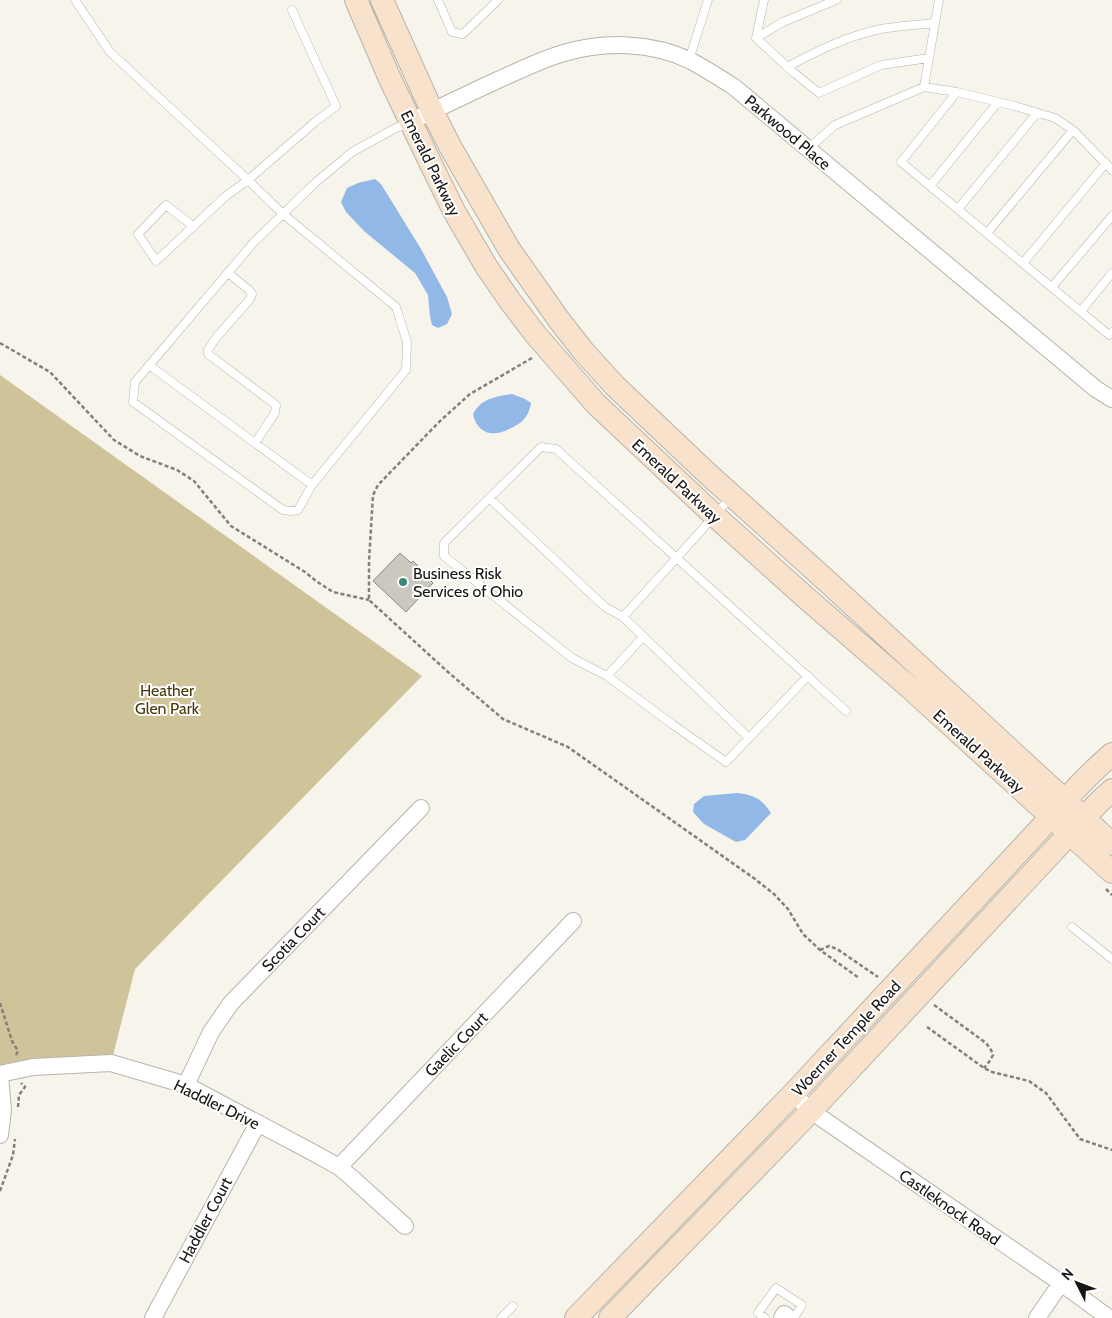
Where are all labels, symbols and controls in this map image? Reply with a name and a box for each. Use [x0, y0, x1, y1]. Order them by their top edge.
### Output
street label: Parkwood Place [741, 91, 835, 174]
street label: Emerald Parkway [397, 107, 464, 219]
street label: Emerald Parkway [628, 435, 725, 528]
place label: Business Risk Services of Ohio [413, 564, 523, 601]
marker: Business Risk Services of Ohio [397, 576, 409, 588]
park label: Heather Glen Park [135, 681, 200, 718]
street label: Emerald Parkway [929, 706, 1028, 797]
street label: Scotia Court [258, 903, 329, 976]
street label: Woerner Temple Road [788, 977, 905, 1100]
street label: Gaelic Court [421, 1008, 492, 1080]
street label: Haddler Drive [171, 1076, 263, 1133]
street label: Castleknock Road [895, 1165, 1004, 1249]
street label: Haddler Court [175, 1174, 236, 1266]
north arrow [1052, 1258, 1102, 1308]
text: N [1057, 1265, 1077, 1284]

